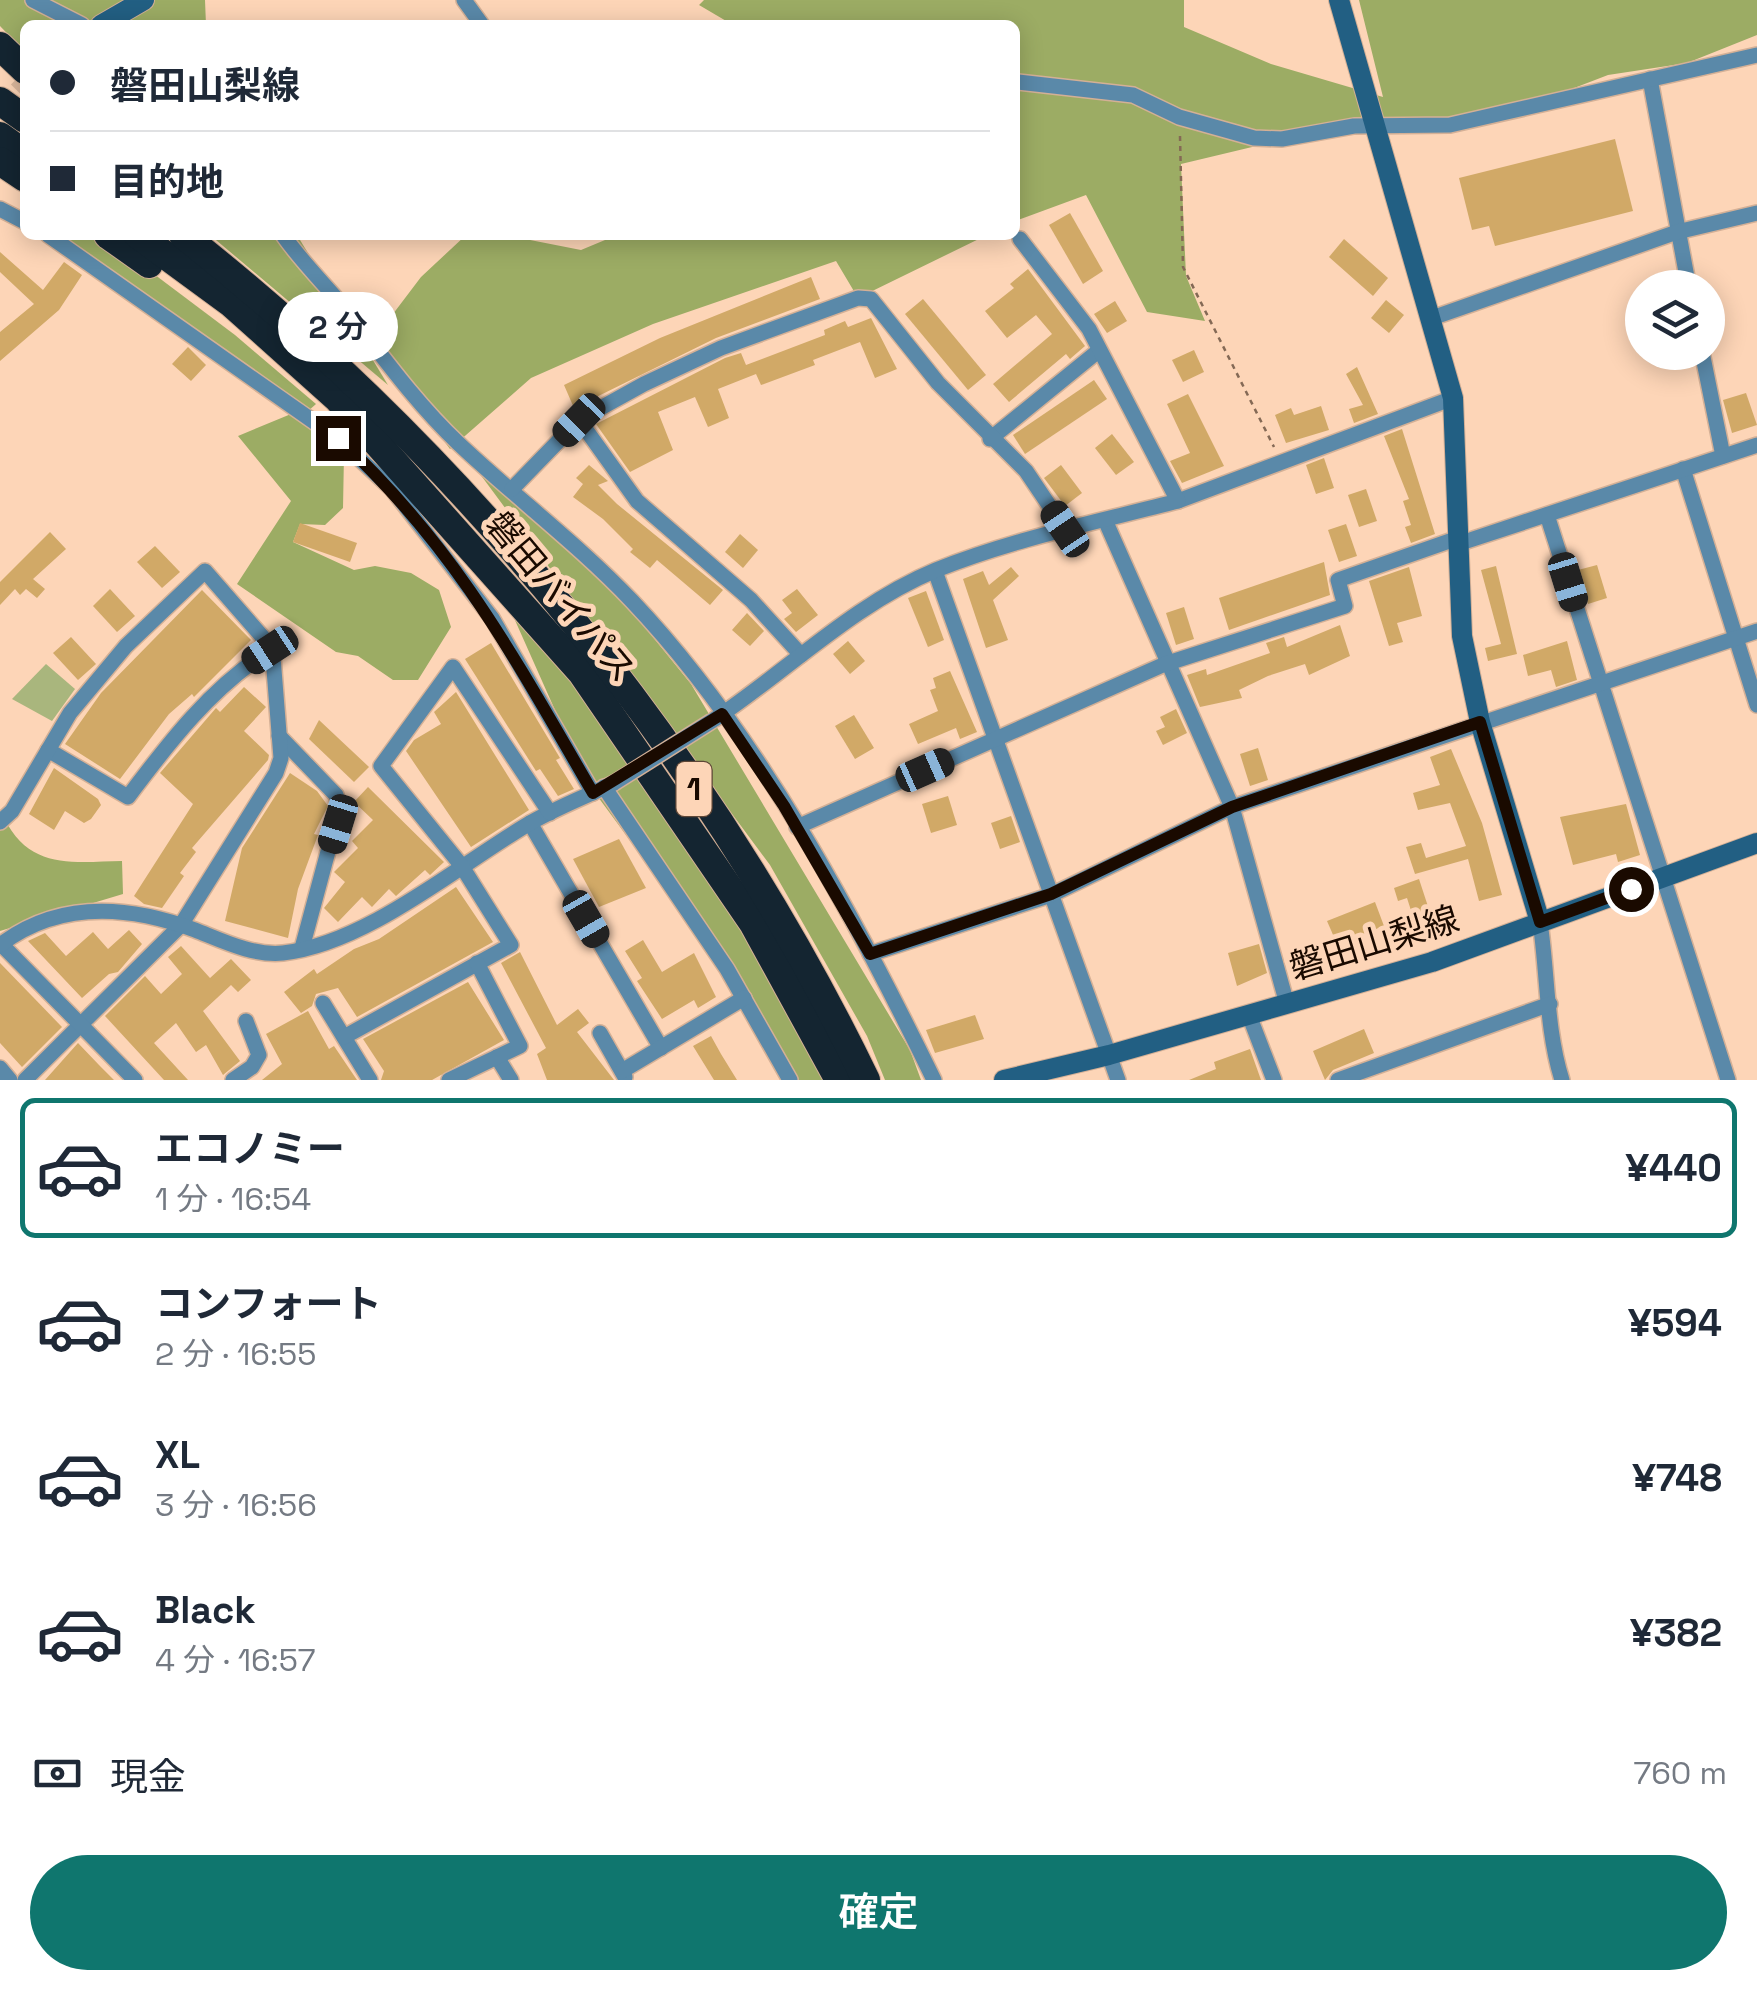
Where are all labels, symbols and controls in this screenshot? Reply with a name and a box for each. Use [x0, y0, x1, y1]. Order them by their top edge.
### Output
text: 磐田山梨線 [110, 62, 300, 110]
text: 目的地 [110, 158, 224, 206]
map controls [1625, 270, 1725, 370]
button: layers [1625, 270, 1725, 370]
callout: 2 分 [278, 293, 398, 363]
text: 2 分 [308, 307, 368, 347]
car [547, 388, 611, 452]
route end [316, 416, 361, 461]
car [1036, 496, 1094, 562]
street label: 磐田バイパス [477, 503, 645, 691]
car [1545, 549, 1591, 615]
car [237, 621, 303, 679]
car [891, 744, 959, 796]
road number: 1 [676, 762, 712, 816]
car [315, 791, 361, 857]
route start [1609, 867, 1654, 912]
car [558, 886, 614, 952]
street label: 磐田山梨線 [1284, 896, 1464, 990]
icon: car [35, 1123, 125, 1213]
text: エコノミー [155, 1125, 345, 1173]
text: ¥440 [1625, 1144, 1722, 1192]
text: 1 分 · 16:54 [155, 1179, 311, 1219]
icon: car [35, 1278, 125, 1368]
text: コンフォート [155, 1280, 382, 1328]
text: ¥594 [1628, 1299, 1722, 1347]
text: 2 分 · 16:55 [155, 1334, 316, 1374]
text: XL [155, 1431, 200, 1479]
icon: car [35, 1433, 125, 1523]
text: ¥748 [1632, 1454, 1722, 1502]
text: 3 分 · 16:56 [155, 1485, 317, 1525]
text: Black [155, 1586, 256, 1634]
icon: car [35, 1588, 125, 1678]
text: ¥382 [1630, 1609, 1722, 1657]
text: 4 分 · 16:57 [155, 1640, 316, 1680]
icon: cash [30, 1746, 85, 1801]
text: 現金 [110, 1753, 186, 1801]
text: 760 m [1633, 1753, 1727, 1793]
button: 確定 [30, 1855, 1727, 1970]

